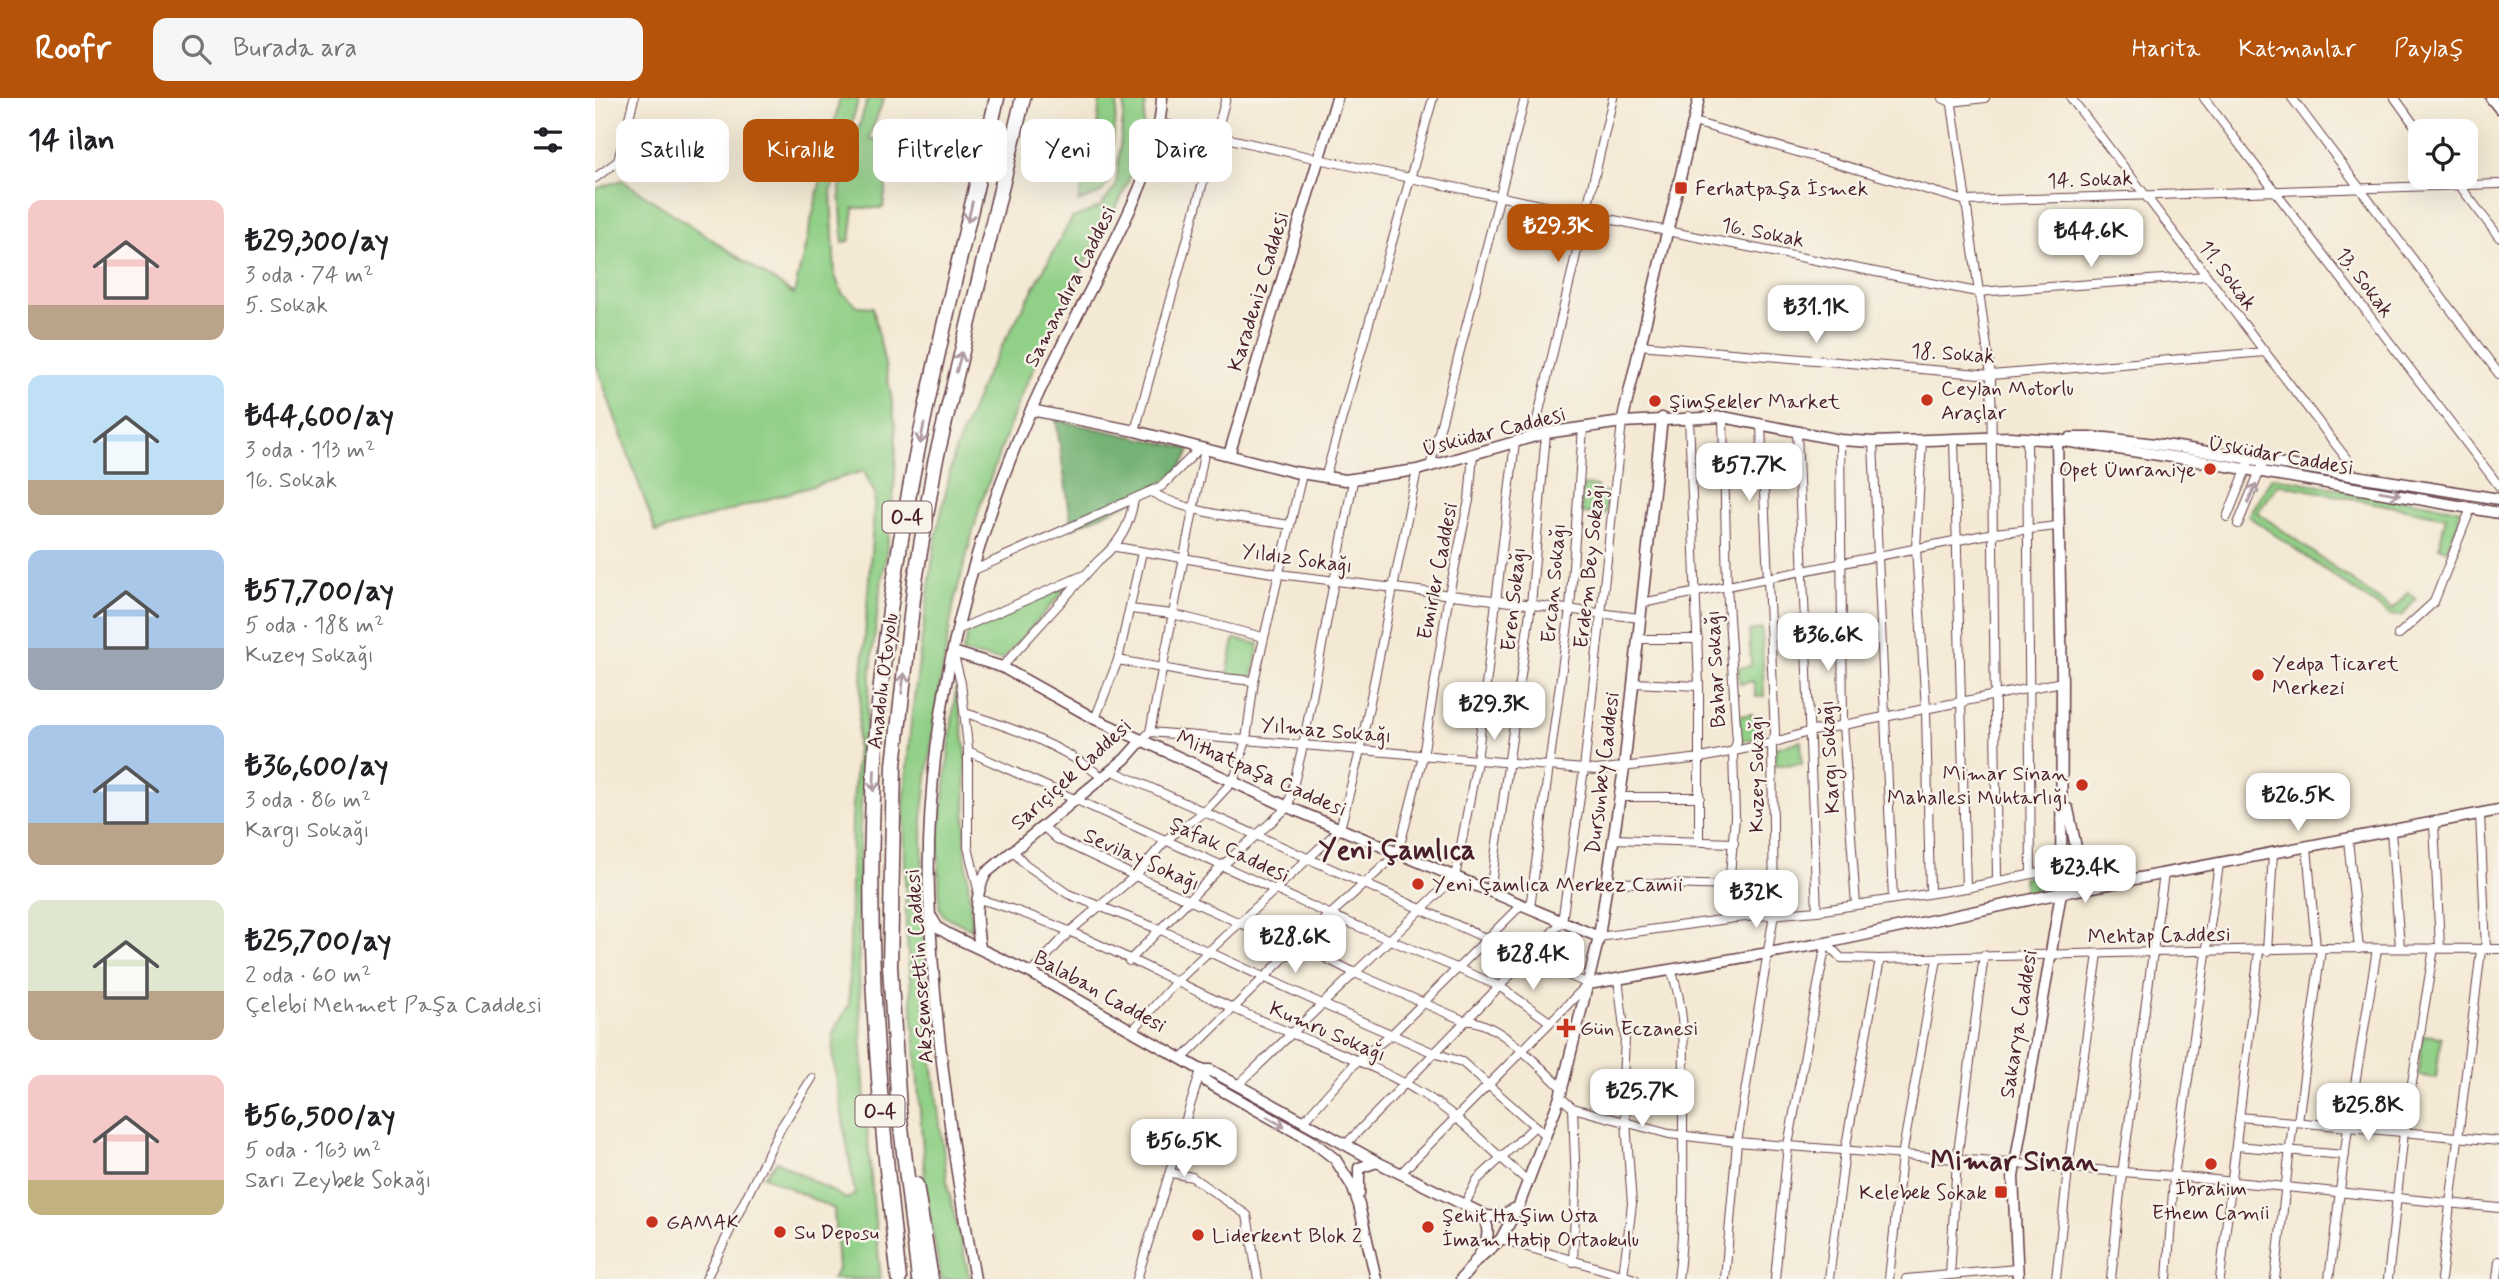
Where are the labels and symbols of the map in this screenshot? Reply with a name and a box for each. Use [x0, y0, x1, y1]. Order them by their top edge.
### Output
street label: 14. Sokak [2047, 165, 2133, 195]
place label: Ferhatpaşa İsmek [1695, 175, 1868, 203]
marker: Ferhatpaşa İsmek [1673, 180, 1689, 196]
one-way arrow [963, 200, 976, 223]
street label: Samandıra Caddesi [1018, 201, 1124, 372]
pin: ₺29.3K [1501, 204, 1615, 264]
street label: Karadeniz Caddesi [1221, 208, 1297, 375]
pin: ₺44.6K [2034, 209, 2148, 269]
street label: 16. Sokak [1719, 211, 1807, 255]
street label: 11. Sokak [2191, 235, 2263, 317]
street label: 13. Sokak [2329, 242, 2400, 324]
pin: ₺31.1K [1759, 286, 1873, 345]
street label: 18. Sokak [1910, 337, 1996, 371]
one-way arrow [954, 352, 967, 374]
place label: Ceylan Motorlu Araçlar [1941, 375, 2074, 427]
place label: Şimşekler Market [1669, 388, 1841, 416]
marker: Ceylan Motorlu Araçlar [1919, 392, 1935, 408]
marker: Şimşekler Market [1647, 393, 1663, 409]
street label: Üsküdar Caddesi [1419, 400, 1569, 463]
one-way arrow [914, 422, 928, 445]
street label: Üsküdar Caddesi [2206, 429, 2356, 483]
pin: ₺57.7K [1692, 444, 1806, 503]
place label: Opet Ümraniye [2059, 456, 2196, 484]
marker: Opet Ümraniye [2202, 461, 2218, 477]
street label: Erdem Bey Sokağı [1567, 482, 1613, 650]
one-way arrow [2246, 483, 2259, 504]
one-way arrow [2378, 487, 2401, 500]
street label: Emirler Caddesi [1411, 500, 1465, 642]
road number: O-4 [883, 502, 931, 532]
street label: Ercan Sokağı [1535, 522, 1573, 644]
street label: Yıldız Sokağı [1239, 537, 1354, 581]
street label: Eren Sokağı [1495, 546, 1533, 653]
street label: Bahar Sokağı [1699, 609, 1733, 729]
street label: Anadolu Otoyolu [861, 611, 905, 751]
pin: ₺36.6K [1771, 614, 1885, 673]
place label: Yedpa Ticaret Merkezi [2272, 650, 2400, 702]
marker: Yedpa Ticaret Merkezi [2250, 667, 2266, 683]
one-way arrow [897, 672, 910, 695]
pin: ₺29.3K [1437, 682, 1551, 742]
street label: Dursunbey Caddesi [1579, 690, 1627, 856]
street label: Kargı Sokağı [1813, 699, 1848, 814]
street label: Yılmaz Sokağı [1259, 711, 1393, 751]
street label: Sarıçiçek Caddesi [1005, 713, 1138, 837]
street label: Kuzey Sokağı [1743, 715, 1771, 833]
street label: Mithatpaşa Caddesi [1172, 724, 1351, 824]
place label: Mimar Sinan Mahallesi Muhtarlığı [1887, 760, 2069, 812]
one-way arrow [867, 769, 880, 792]
pin: ₺26.5K [2241, 774, 2355, 833]
marker: Mimar Sinan Mahallesi Muhtarlığı [2074, 777, 2090, 793]
street label: Şafak Caddesi [1165, 810, 1294, 890]
street label: Sevilay Sokağı [1079, 822, 1204, 898]
district label: Yeni Çamlıca [1319, 833, 1476, 870]
pin: ₺23.4K [2028, 846, 2142, 905]
street label: Akşemsettin Caddesi [899, 867, 941, 1065]
pin: ₺32K [1715, 870, 1797, 930]
place label: Yeni Çamlıca Merkez Camii [1432, 871, 1683, 899]
marker: Yeni Çamlıca Merkez Camii [1410, 876, 1426, 892]
pin: ₺28.6K [1238, 916, 1352, 975]
street label: Mehtap Caddesi [2087, 921, 2231, 951]
pin: ₺28.4K [1476, 932, 1590, 992]
street label: Balaban Caddesi [1028, 944, 1171, 1040]
street label: Sakarya Caddesi [1993, 948, 2045, 1100]
street label: Kumru Sokağı [1265, 995, 1390, 1069]
place label: Gün Eczanesi [1580, 1015, 1699, 1043]
marker: Gün Eczanesi [1558, 1020, 1574, 1036]
pin: ₺25.7K [1585, 1070, 1699, 1129]
pin: ₺25.8K [2311, 1084, 2425, 1143]
road number: O-4 [855, 1096, 905, 1126]
one-way arrow [1266, 1115, 1286, 1129]
pin: ₺56.5K [1127, 1119, 1241, 1179]
district label: Mimar Sinan [1930, 1144, 2099, 1181]
marker: İbrahim Ethem Camii [2203, 1156, 2219, 1172]
place label: İbrahim Ethem Camii [2152, 1175, 2270, 1227]
place label: Kelebek Sokak [1859, 1179, 1987, 1207]
marker: Kelebek Sokak [1993, 1184, 2009, 1200]
place label: Şehit Haşim Usta İmam Hatip Ortaokulu [1442, 1202, 1639, 1254]
place label: GAMAK [666, 1209, 739, 1237]
marker: GAMAK [644, 1214, 660, 1230]
place label: Su Deposu [794, 1219, 879, 1247]
marker: Şehit Haşim Usta İmam Hatip Ortaokulu [1420, 1219, 1436, 1235]
place label: Liderkent Blok 2 [1212, 1222, 1362, 1250]
marker: Su Deposu [772, 1224, 788, 1240]
marker: Liderkent Blok 2 [1190, 1227, 1206, 1243]

